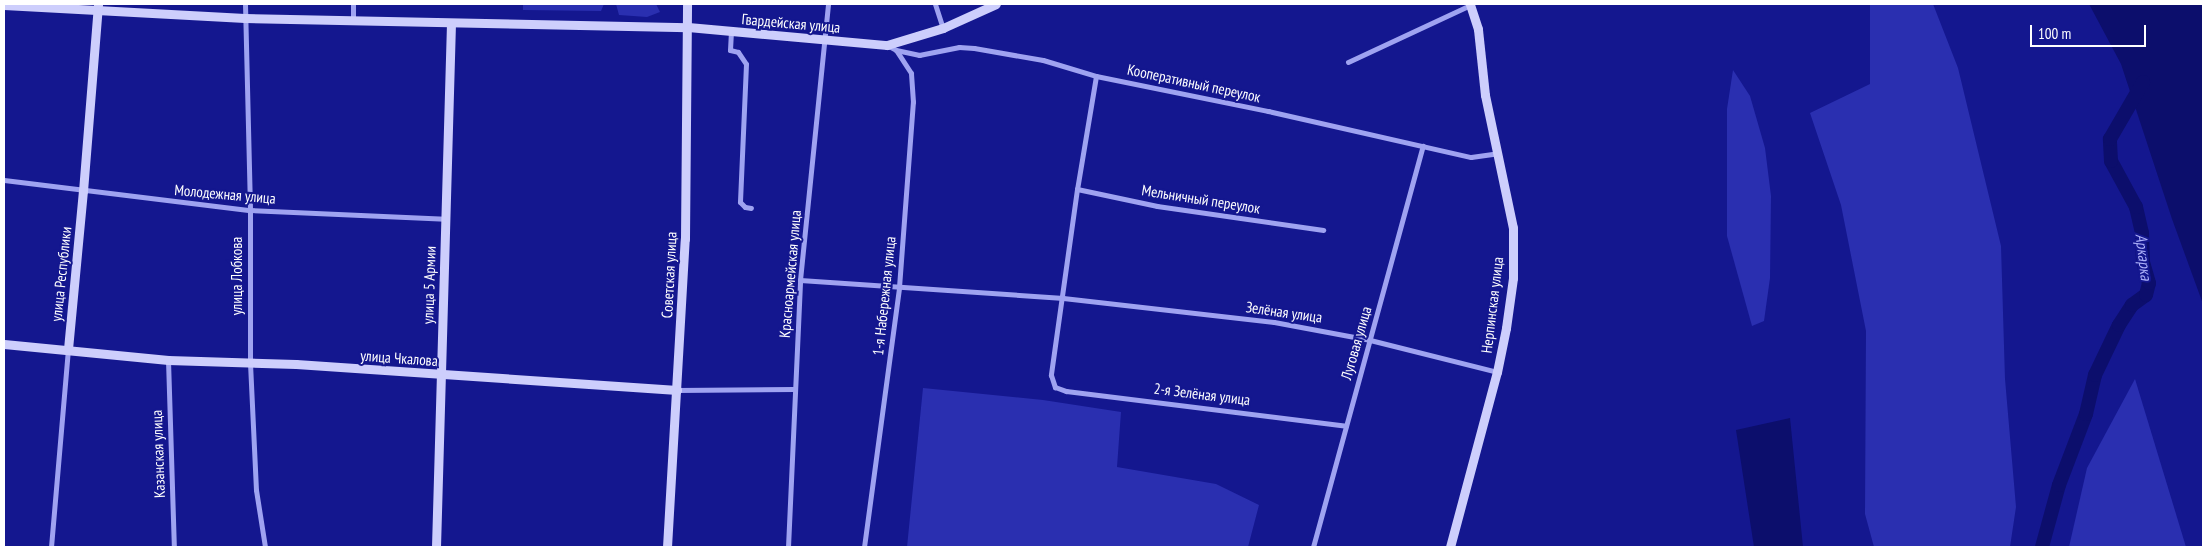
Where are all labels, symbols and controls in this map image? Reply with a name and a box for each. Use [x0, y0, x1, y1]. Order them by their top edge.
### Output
street label: Гвардейская улица [741, 10, 841, 36]
scale bar [2032, 15, 2148, 47]
text: 100 m [2038, 24, 2071, 43]
street label: Кооперативный переулок [1126, 60, 1262, 106]
street label: Молодежная улица [174, 181, 276, 207]
street label: Мельничный переулок [1141, 181, 1261, 217]
street label: Красноармейская улица [775, 209, 805, 339]
street label: улица Республики [47, 226, 75, 322]
street label: Советская улица [658, 231, 680, 319]
water label: Аркарка [2132, 233, 2156, 281]
street label: 1-я Набережная улица [869, 235, 899, 357]
street label: улица Лобкова [228, 237, 246, 315]
street label: улица 5 Армии [419, 245, 439, 325]
street label: Нерпинская улица [1477, 256, 1507, 354]
street label: Зелёная улица [1245, 298, 1323, 326]
street label: Луговая улица [1337, 304, 1375, 382]
street label: улица Чкалова [360, 346, 438, 370]
street label: 2-я Зелёная улица [1153, 379, 1251, 409]
street label: Казанская улица [147, 410, 169, 498]

